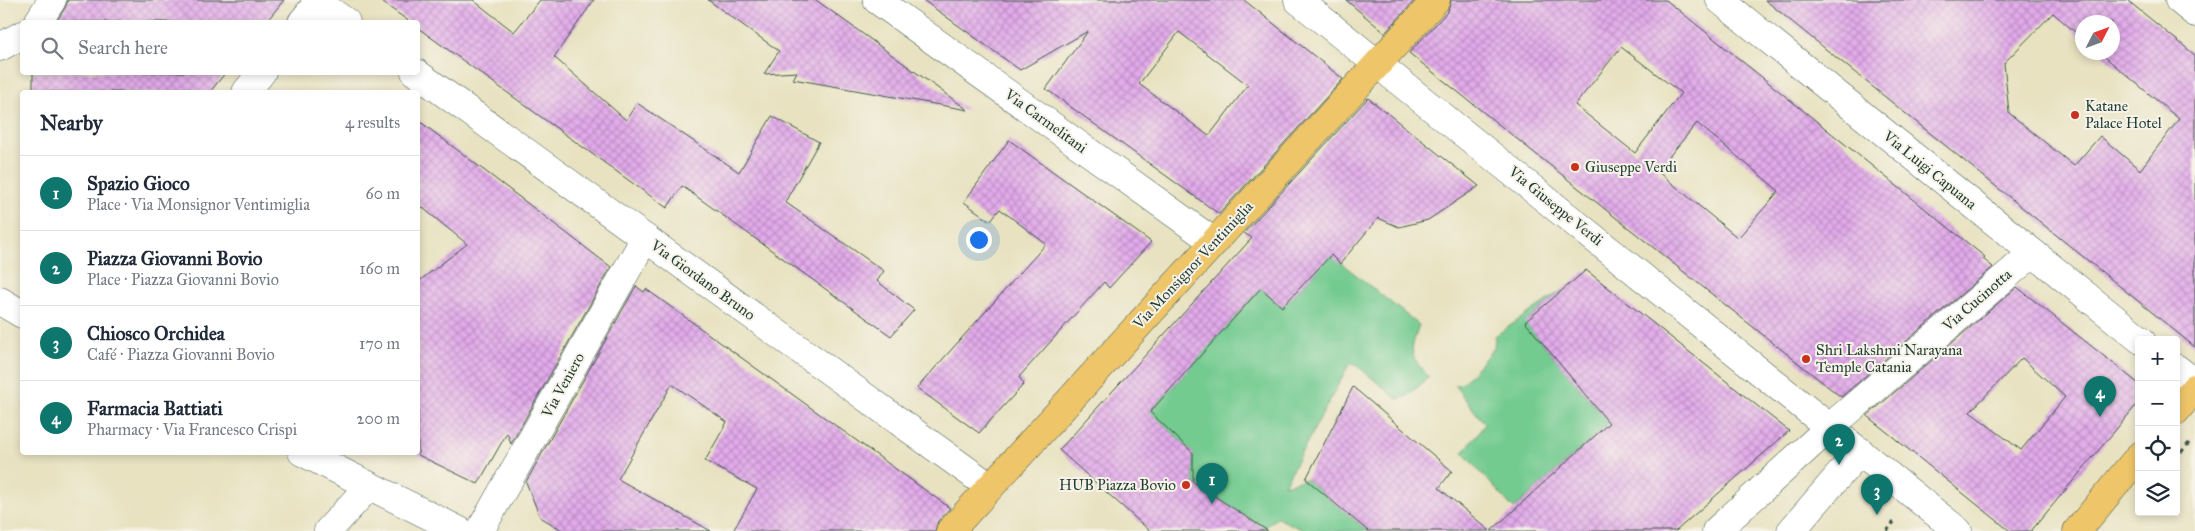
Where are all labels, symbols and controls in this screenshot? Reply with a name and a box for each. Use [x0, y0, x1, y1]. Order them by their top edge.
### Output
north arrow [2075, 15, 2120, 60]
search box [20, 20, 420, 75]
icon: search [38, 34, 66, 62]
text: Search here [78, 36, 168, 59]
street label: Via Carmelitani [1001, 85, 1091, 157]
place label: Katane Palace Hotel [2085, 97, 2163, 132]
marker: Katane Palace Hotel [2069, 109, 2081, 121]
text: Nearby [40, 110, 103, 136]
text: 4 results [345, 113, 400, 132]
street label: Via Luigi Capuana [1879, 126, 1981, 213]
place label: Giuseppe Verdi [1585, 158, 1677, 176]
marker: Giuseppe Verdi [1569, 161, 1581, 173]
street label: Via Giuseppe Verdi [1504, 162, 1607, 250]
text: Spazio Gioco [87, 172, 190, 195]
text: 1 [53, 184, 59, 203]
text: 60 m [366, 184, 400, 203]
text: Place · Via Monsignor Ventimiglia [87, 195, 310, 214]
street label: Via Monsignor Ventimiglia [1129, 197, 1257, 333]
your location [966, 227, 992, 253]
street label: Via Giordano Bruno [647, 236, 759, 324]
text: Piazza Giovanni Bovio [87, 247, 263, 270]
text: 2 [52, 259, 60, 278]
text: 160 m [359, 259, 400, 278]
street label: Via Cucinotta [1938, 265, 2016, 336]
text: Place · Piazza Giovanni Bovio [87, 270, 279, 289]
text: Chiosco Orchidea [87, 322, 225, 345]
text: 3 [53, 334, 59, 353]
text: 170 m [359, 334, 400, 353]
map controls [2135, 336, 2180, 516]
button: + [2135, 336, 2180, 381]
place label: Shri Lakshmi Narayana Temple Catania [1816, 341, 1963, 376]
text: Café · Piazza Giovanni Bovio [87, 345, 275, 364]
street label: Via Veniero [537, 349, 588, 421]
marker: Shri Lakshmi Narayana Temple Catania [1800, 353, 1812, 365]
pin: 4 [2084, 376, 2116, 417]
button: − [2135, 381, 2180, 426]
text: Farmacia Battiati [87, 397, 223, 420]
text: 4 [52, 409, 60, 428]
text: 200 m [357, 409, 400, 428]
text: Pharmacy · Via Francesco Crispi [87, 420, 297, 439]
pin: 2 [1823, 424, 1855, 465]
button: locate [2135, 426, 2180, 471]
pin: 1 [1196, 463, 1228, 504]
button: layers [2135, 471, 2180, 516]
pin: 3 [1861, 474, 1893, 515]
place label: HUB Piazza Bovio [1059, 476, 1176, 494]
marker: HUB Piazza Bovio [1180, 479, 1192, 491]

